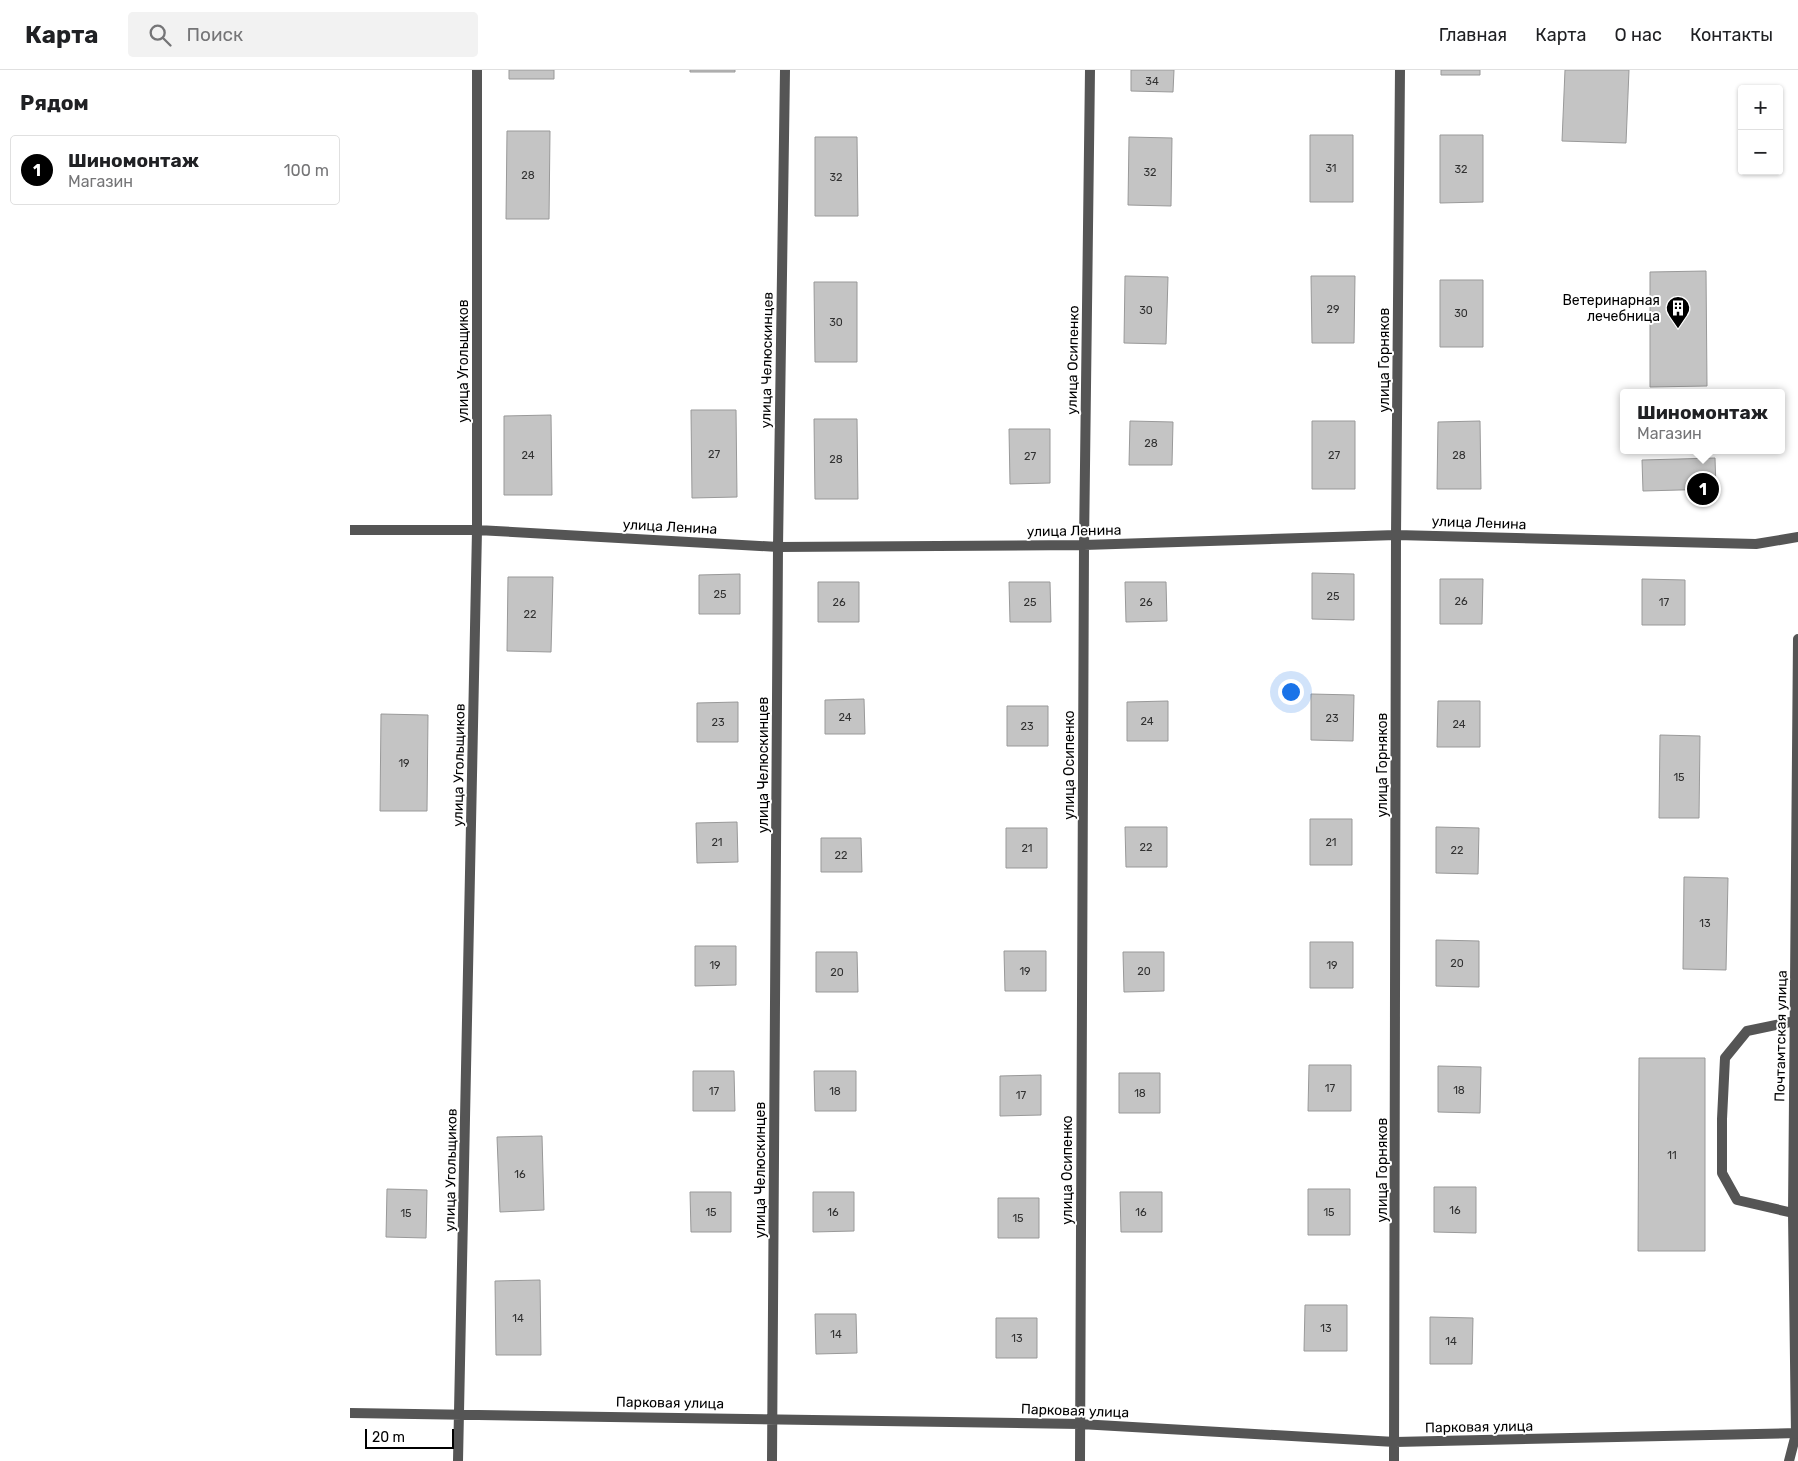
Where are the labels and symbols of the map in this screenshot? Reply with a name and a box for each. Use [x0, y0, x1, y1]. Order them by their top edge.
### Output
house number: 34 [1145, 75, 1159, 88]
house number: 31 [1325, 162, 1337, 175]
house number: 32 [1454, 163, 1468, 176]
house number: 32 [1143, 166, 1157, 179]
house number: 28 [521, 169, 535, 182]
house number: 32 [829, 171, 843, 184]
street label: улица Челюскинцев [757, 291, 777, 428]
place label: Ветеринарная лечебница [1562, 292, 1660, 325]
building icon: Ветеринарная лечебница [1665, 295, 1691, 329]
street label: улица Угольщиков [455, 299, 472, 423]
house number: 29 [1327, 303, 1339, 316]
house number: 30 [1139, 304, 1153, 317]
street label: улица Осипенко [1064, 305, 1082, 415]
street label: улица Горняков [1376, 307, 1393, 412]
house number: 30 [1454, 307, 1468, 320]
house number: 30 [829, 316, 843, 329]
house number: 28 [1144, 437, 1158, 450]
house number: 27 [708, 448, 720, 461]
house number: 24 [521, 449, 535, 462]
house number: 27 [1328, 449, 1340, 462]
house number: 28 [1452, 449, 1466, 462]
house number: 27 [1024, 450, 1036, 463]
house number: 28 [829, 453, 843, 466]
pin: 1 [1687, 470, 1719, 508]
street label: улица Ленина [1431, 513, 1527, 533]
street label: улица Ленина [622, 516, 718, 538]
street label: улица Ленина [1026, 522, 1122, 540]
house number: 25 [714, 588, 727, 601]
house number: 25 [1327, 590, 1340, 603]
house number: 26 [1454, 595, 1468, 608]
house number: 26 [832, 596, 846, 609]
house number: 25 [1024, 596, 1037, 609]
house number: 26 [1139, 596, 1153, 609]
house number: 17 [1659, 596, 1670, 609]
house number: 22 [524, 608, 536, 621]
your location [1278, 679, 1304, 705]
street label: улица Челюскинцев [755, 697, 772, 833]
street label: улица Угольщиков [449, 703, 469, 827]
street label: улица Осипенко [1061, 710, 1078, 820]
house number: 24 [838, 711, 852, 724]
house number: 23 [1325, 712, 1339, 725]
street label: улица Горняков [1374, 712, 1391, 817]
house number: 24 [1140, 715, 1154, 728]
house number: 23 [711, 716, 725, 729]
house number: 24 [1452, 718, 1466, 731]
house number: 23 [1020, 720, 1034, 733]
house number: 19 [398, 757, 410, 770]
house number: 15 [1673, 771, 1685, 784]
house number: 21 [711, 836, 723, 849]
house number: 21 [1325, 836, 1337, 849]
house number: 22 [1140, 841, 1152, 854]
house number: 21 [1021, 842, 1033, 855]
house number: 22 [1451, 844, 1463, 857]
house number: 22 [835, 849, 847, 862]
house number: 13 [1699, 917, 1711, 930]
house number: 20 [1450, 957, 1464, 970]
house number: 19 [709, 959, 721, 972]
house number: 19 [1326, 959, 1338, 972]
house number: 19 [1019, 965, 1031, 978]
house number: 20 [1137, 965, 1151, 978]
house number: 20 [830, 966, 844, 979]
street label: Почтамтская улица [1771, 970, 1791, 1102]
house number: 17 [1325, 1082, 1336, 1095]
house number: 18 [1453, 1084, 1465, 1097]
house number: 17 [709, 1085, 720, 1098]
house number: 18 [829, 1085, 841, 1098]
house number: 18 [1134, 1087, 1146, 1100]
house number: 17 [1016, 1089, 1027, 1102]
street label: улица Челюскинцев [752, 1102, 769, 1238]
street label: улица Угольщиков [441, 1108, 461, 1232]
street label: улица Осипенко [1059, 1115, 1076, 1225]
street label: улица Горняков [1374, 1117, 1391, 1222]
house number: 11 [1667, 1149, 1677, 1162]
house number: 16 [514, 1168, 526, 1181]
house number: 16 [1449, 1204, 1461, 1217]
house number: 15 [705, 1206, 717, 1219]
house number: 16 [827, 1206, 839, 1219]
house number: 16 [1135, 1206, 1147, 1219]
house number: 15 [1323, 1206, 1335, 1219]
house number: 15 [400, 1207, 412, 1220]
house number: 15 [1012, 1212, 1024, 1225]
house number: 14 [512, 1312, 524, 1325]
house number: 13 [1320, 1322, 1332, 1335]
house number: 14 [830, 1328, 842, 1341]
house number: 13 [1011, 1332, 1023, 1345]
house number: 14 [1445, 1335, 1457, 1348]
street label: Парковая улица [616, 1394, 724, 1412]
street label: Парковая улица [1021, 1401, 1129, 1421]
street label: Парковая улица [1425, 1418, 1533, 1436]
scale bar [365, 1426, 454, 1449]

